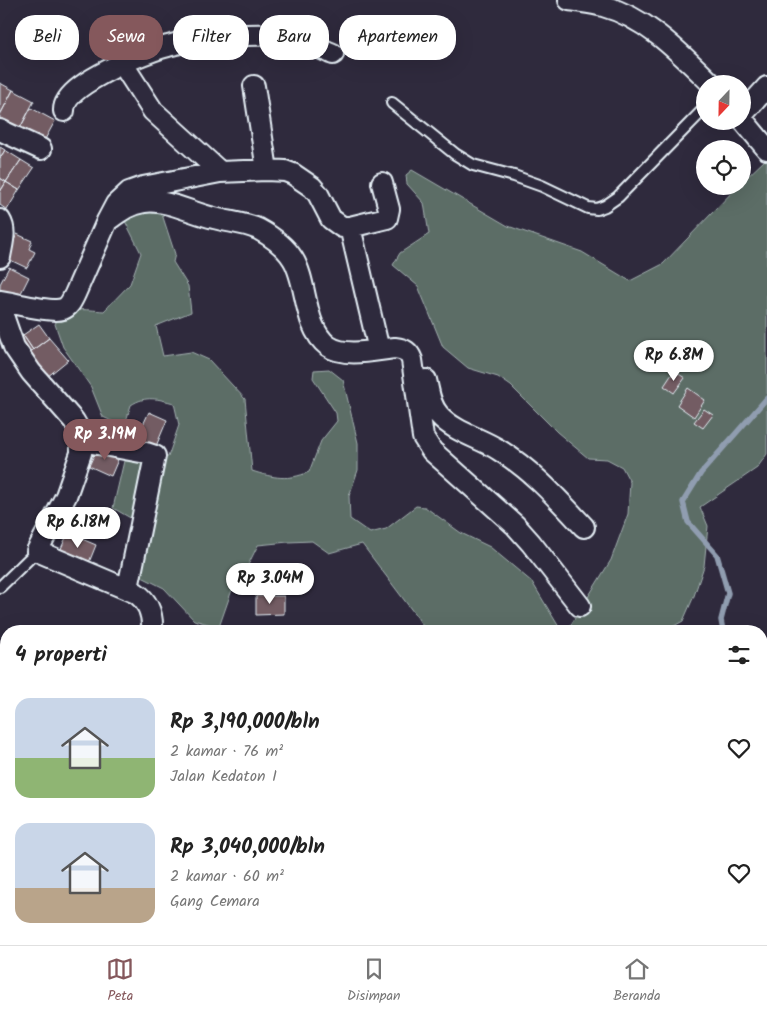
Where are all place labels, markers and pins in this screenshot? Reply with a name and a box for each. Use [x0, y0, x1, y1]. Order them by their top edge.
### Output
pin: Rp 6.8M [628, 340, 720, 382]
pin: Rp 3.19M [53, 418, 157, 461]
pin: Rp 6.18M [26, 506, 130, 549]
pin: Rp 3.04M [218, 562, 322, 605]

